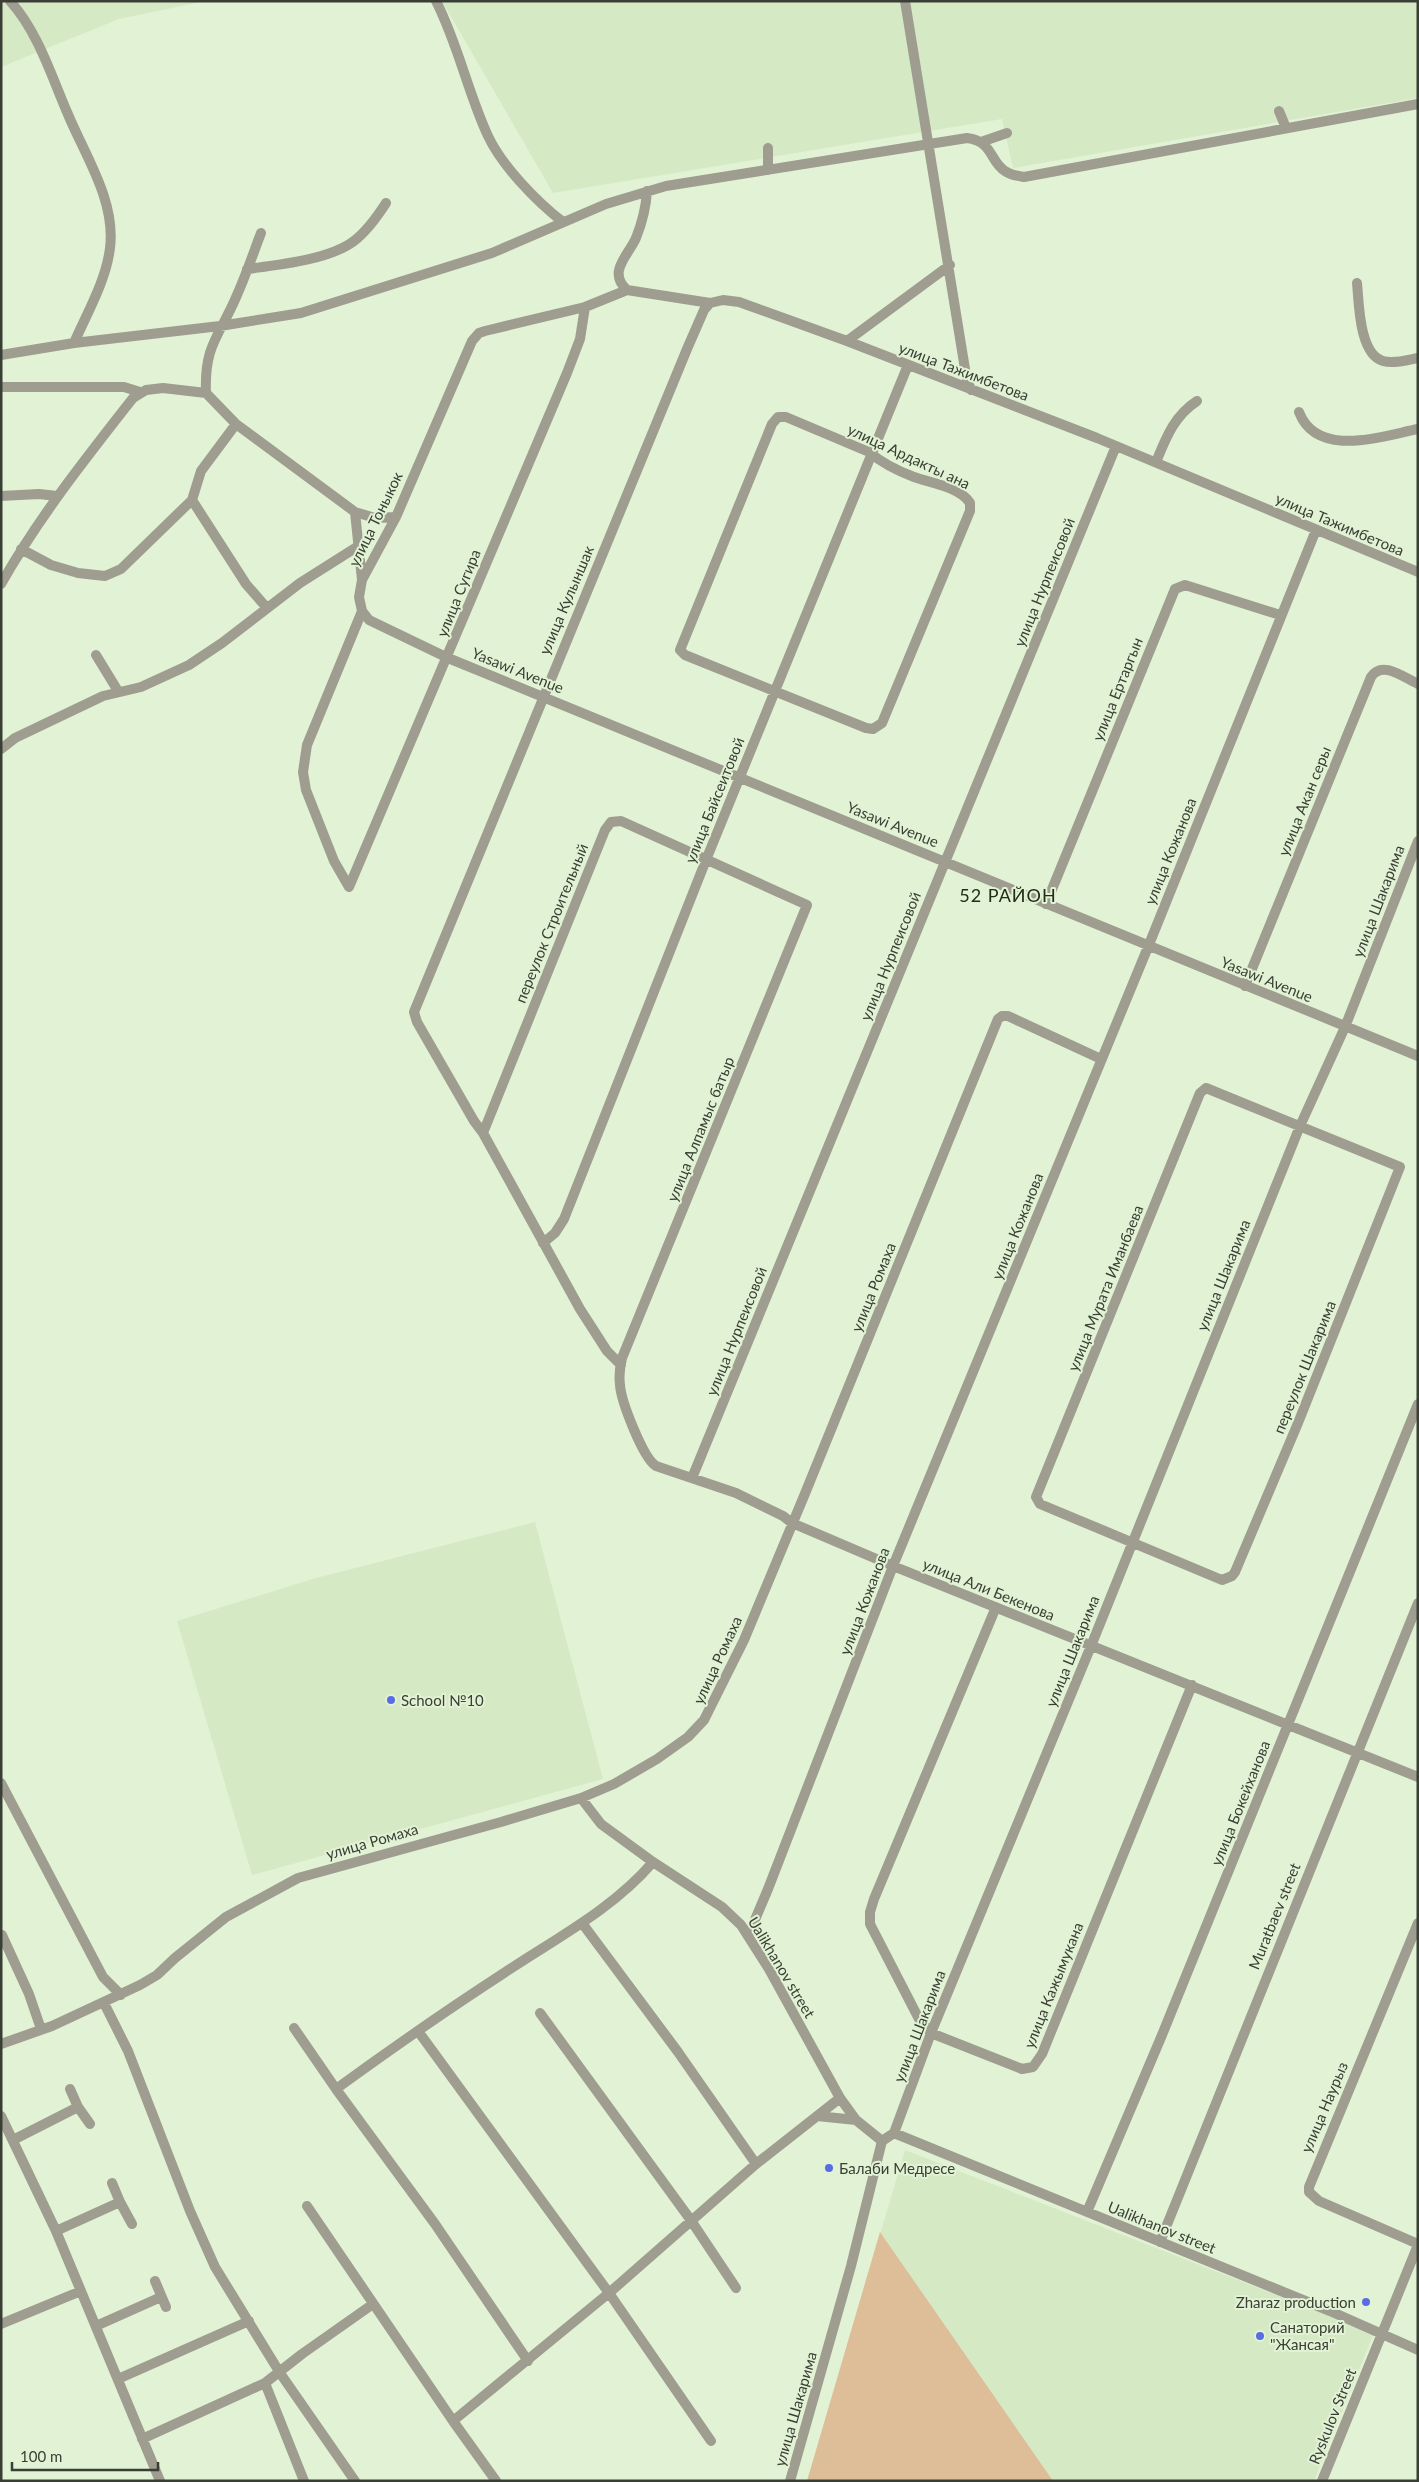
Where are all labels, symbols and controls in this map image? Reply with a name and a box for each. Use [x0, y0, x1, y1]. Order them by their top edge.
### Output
street label: улица Тажимбетова [896, 338, 1032, 404]
street label: улица Ардакты ана [845, 420, 973, 492]
street label: улица Тоныкок [344, 468, 406, 569]
street label: улица Тажимбетова [1273, 489, 1407, 559]
street label: улица Нурпеисовой [1010, 515, 1078, 649]
street label: улица Кулыншак [535, 543, 597, 657]
street label: улица Сугира [432, 547, 484, 639]
street label: улица Ертаргын [1088, 635, 1146, 743]
street label: Yasawi Avenue [469, 643, 567, 697]
street label: улица Байсеитовой [681, 734, 747, 866]
street label: улица Акан серы [1274, 744, 1334, 858]
street label: улица Кожанова [1140, 795, 1200, 907]
street label: Yasawi Avenue [844, 797, 942, 851]
street label: переулок Строительный [511, 841, 591, 1005]
street label: улица Шакарима [1348, 842, 1408, 960]
district label: 52 РАЙОН [959, 884, 1057, 906]
street label: улица Нурпеисовой [856, 889, 924, 1023]
street label: Yasawi Avenue [1218, 952, 1316, 1006]
street label: улица Алпамыс батыр [663, 1054, 737, 1204]
street label: улица Кожанова [987, 1170, 1047, 1282]
street label: улица Мурата Иманбаева [1063, 1202, 1147, 1374]
street label: улица Шакарима [1192, 1217, 1254, 1333]
street label: улица Ромаха [847, 1240, 899, 1334]
street label: улица Нурпеисовой [702, 1264, 770, 1398]
street label: переулок Шакарима [1269, 1298, 1339, 1436]
street label: улица Кожанова [835, 1545, 893, 1657]
street label: улица Али Бекенова [920, 1554, 1058, 1624]
street label: улица Шакарима [1041, 1593, 1103, 1709]
street label: улица Ромаха [689, 1613, 745, 1707]
place label: School №10 [401, 1691, 484, 1709]
marker: School №10 [385, 1694, 397, 1706]
street label: улица Бокейханова [1207, 1738, 1273, 1868]
street label: улица Ромаха [324, 1819, 420, 1863]
street label: Muratbaev street [1244, 1860, 1304, 1972]
street label: Ualikhanov street [745, 1913, 820, 2021]
street label: улица Кажымукана [1020, 1919, 1086, 2051]
street label: улица Шакарима [889, 1967, 949, 2085]
street label: улица Наурыз [1297, 2059, 1351, 2155]
place label: Балаби Медресе [839, 2159, 955, 2177]
marker: Балаби Медресе [823, 2162, 835, 2174]
street label: Ualikhanov street [1105, 2197, 1219, 2257]
place label: Zharaz production [1236, 2293, 1356, 2311]
marker: Zharaz production [1360, 2296, 1372, 2308]
place label: Санаторий "Жансая" [1270, 2318, 1345, 2353]
marker: Санаторий "Жансая" [1254, 2330, 1266, 2342]
street label: улица Шакарима [770, 2350, 820, 2468]
street label: Ryskulov Street [1305, 2365, 1360, 2467]
scale bar [12, 2440, 159, 2472]
text: 100 m [20, 2447, 62, 2465]

